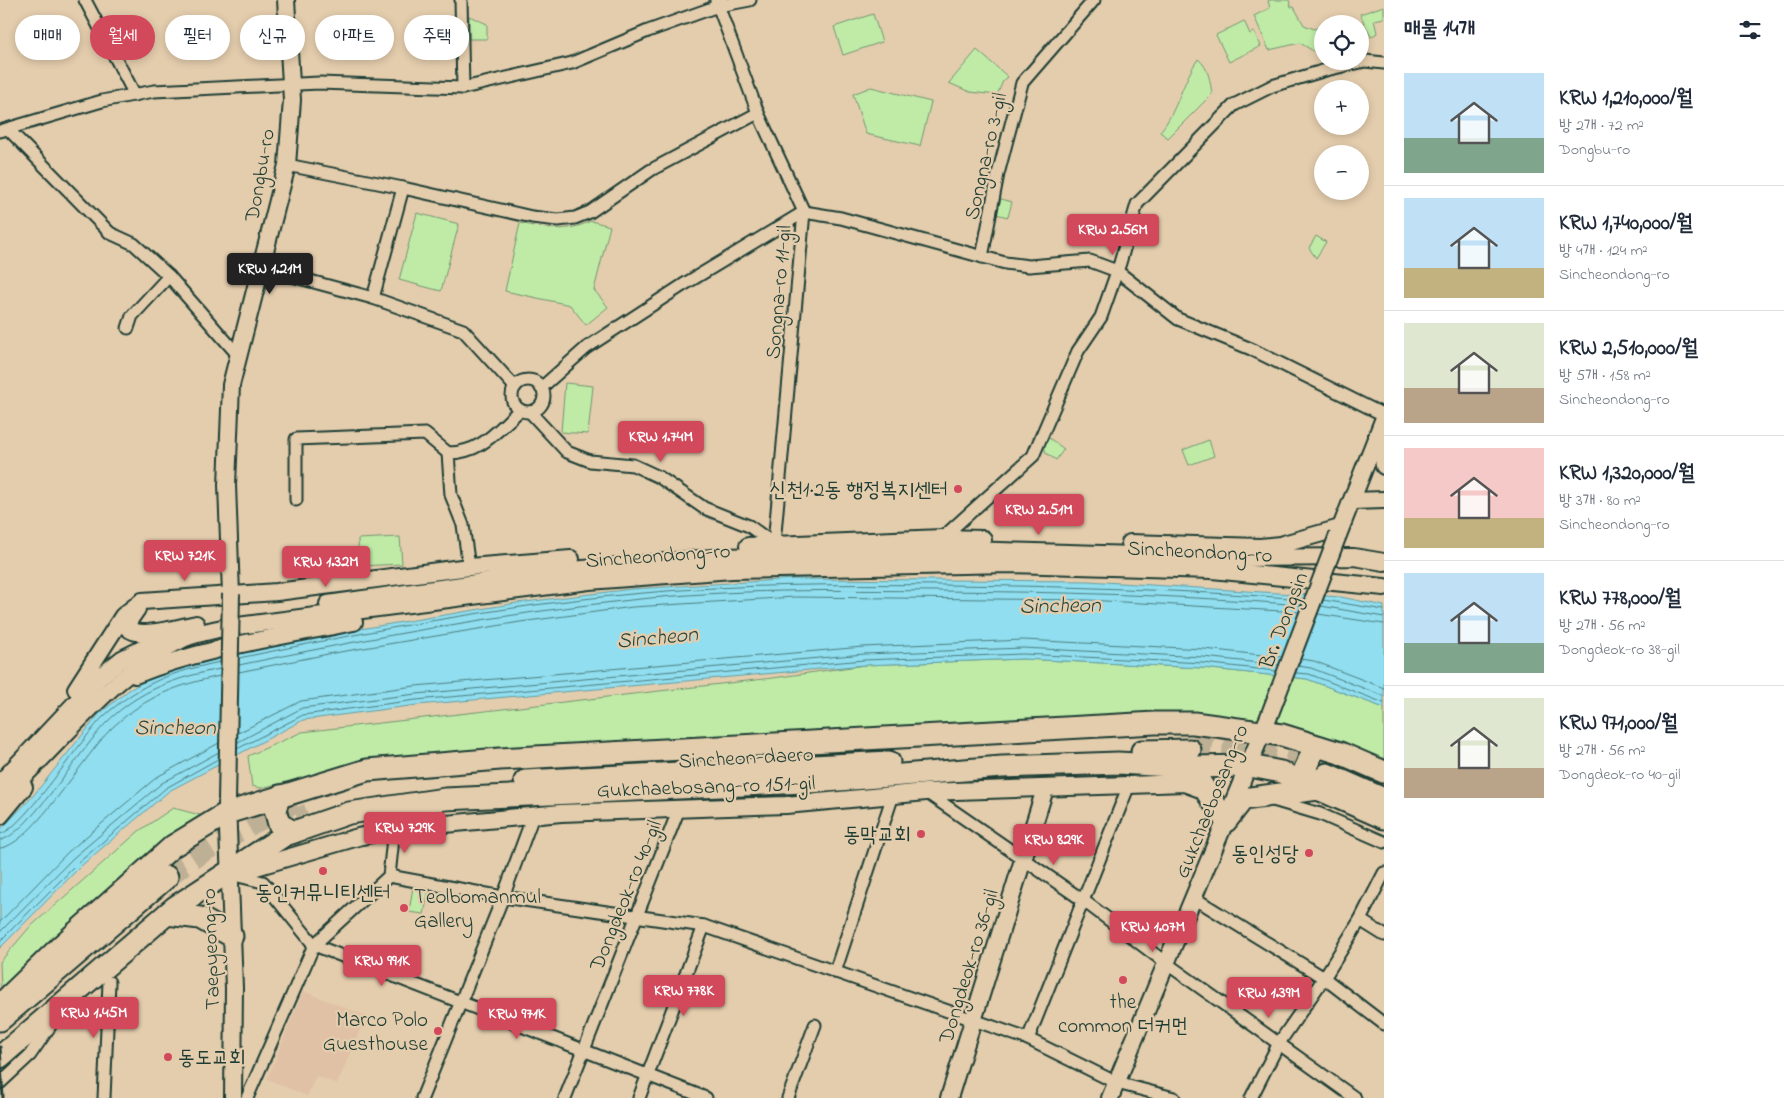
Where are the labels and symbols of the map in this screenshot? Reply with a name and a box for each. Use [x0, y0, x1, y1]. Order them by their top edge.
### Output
street label: Songna-ro 3-gil [958, 90, 1018, 223]
street label: Dongbu-ro [238, 127, 286, 225]
pin: KRW 2.56M [1056, 214, 1170, 256]
street label: Songna-ro 11-gil [759, 224, 803, 361]
pin: KRW 1.21M [213, 252, 327, 295]
pin: KRW 1.74M [604, 420, 718, 463]
place label: 신천1·2동 행정복지센터 [769, 476, 948, 506]
marker: 신천1·2동 행정복지센터 [952, 483, 964, 495]
pin: KRW 2.51M [982, 494, 1096, 536]
street label: Sincheondong-ro [1126, 534, 1273, 574]
street label: Sincheondong-ro [585, 537, 732, 579]
pin: KRW 721K [133, 540, 237, 582]
pin: KRW 1.32M [269, 546, 383, 588]
street label: Br. Dongsin [1252, 568, 1319, 675]
water label: Sincheon [1019, 590, 1102, 624]
water label: Sincheon [615, 619, 700, 658]
water label: Sincheon [134, 713, 217, 745]
street label: Gukchaebosang-ro [1168, 720, 1259, 884]
street label: Sincheon-daero [678, 740, 815, 778]
street label: Gukchaebosang-ro 151-gil [596, 769, 816, 809]
pin: KRW 729K [353, 812, 457, 854]
street label: Dongdeok-ro 40-gil [583, 816, 673, 977]
place label: 동막교회 [843, 821, 911, 851]
pin: KRW 829K [1002, 824, 1106, 866]
marker: 동막교회 [915, 828, 927, 840]
place label: 동인성당 [1231, 840, 1299, 870]
marker: 동인성당 [1303, 847, 1315, 859]
marker: 동인커뮤니티센터 [317, 865, 329, 877]
place label: 동인커뮤니티센터 [255, 879, 391, 909]
place label: Teolbomanmul Gallery [414, 883, 541, 939]
street label: Dongdeok-ro 36-gil [932, 886, 1010, 1049]
street label: Taepyeong-ro [195, 888, 231, 1010]
marker: Teolbomanmul Gallery [398, 902, 410, 914]
pin: KRW 1.07M [1096, 910, 1210, 953]
pin: KRW 991K [330, 944, 434, 987]
pin: KRW 778K [632, 974, 736, 1017]
marker: the common 더커먼 [1117, 974, 1129, 986]
pin: KRW 1.39M [1212, 976, 1326, 1019]
place label: the common 더커먼 [1058, 988, 1188, 1042]
pin: KRW 1.45M [37, 996, 151, 1039]
pin: KRW 971K [465, 998, 569, 1040]
place label: Marco Polo Guesthouse [323, 1006, 429, 1060]
marker: Marco Polo Guesthouse [432, 1025, 444, 1037]
place label: 동도교회 [178, 1044, 246, 1074]
marker: 동도교회 [162, 1051, 174, 1063]

